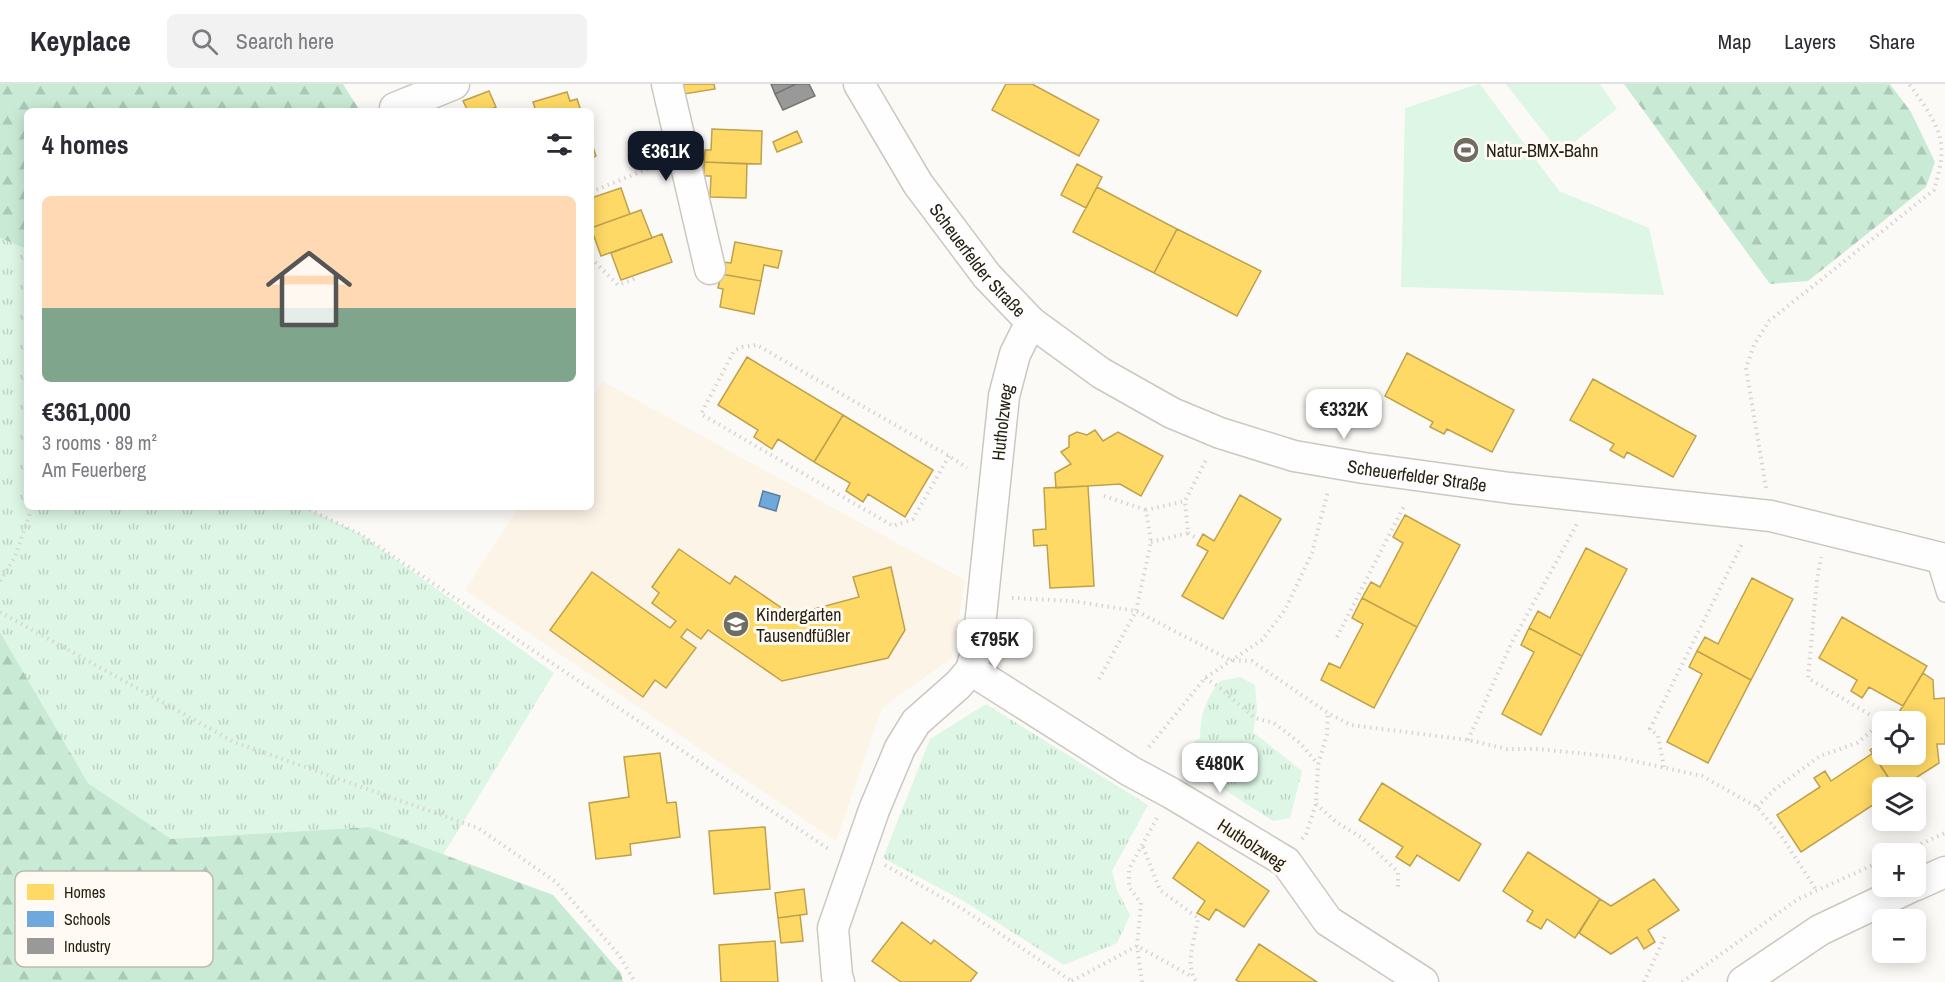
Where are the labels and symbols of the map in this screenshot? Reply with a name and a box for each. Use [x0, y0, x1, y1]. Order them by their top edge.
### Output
pin: €361K [624, 131, 708, 182]
sports icon: Natur-BMX-Bahn [1451, 135, 1481, 165]
place label: Natur-BMX-Bahn [1486, 138, 1598, 163]
street label: Scheuerfelder Straße [924, 198, 1032, 322]
street label: Hutholzweg [985, 380, 1019, 462]
pin: €332K [1302, 389, 1386, 440]
street label: Scheuerfelder Straße [1346, 453, 1488, 497]
place label: Kindergarten Tausendfüßler [756, 602, 850, 648]
school or university icon: Kindergarten Tausendfüßler [721, 609, 751, 639]
pin: €795K [953, 619, 1037, 670]
pin: €480K [1178, 743, 1262, 794]
street label: Hutholzweg [1213, 813, 1292, 876]
legend [15, 871, 213, 967]
text: Homes [64, 881, 106, 903]
text: Schools [64, 908, 111, 930]
text: Industry [64, 935, 111, 957]

